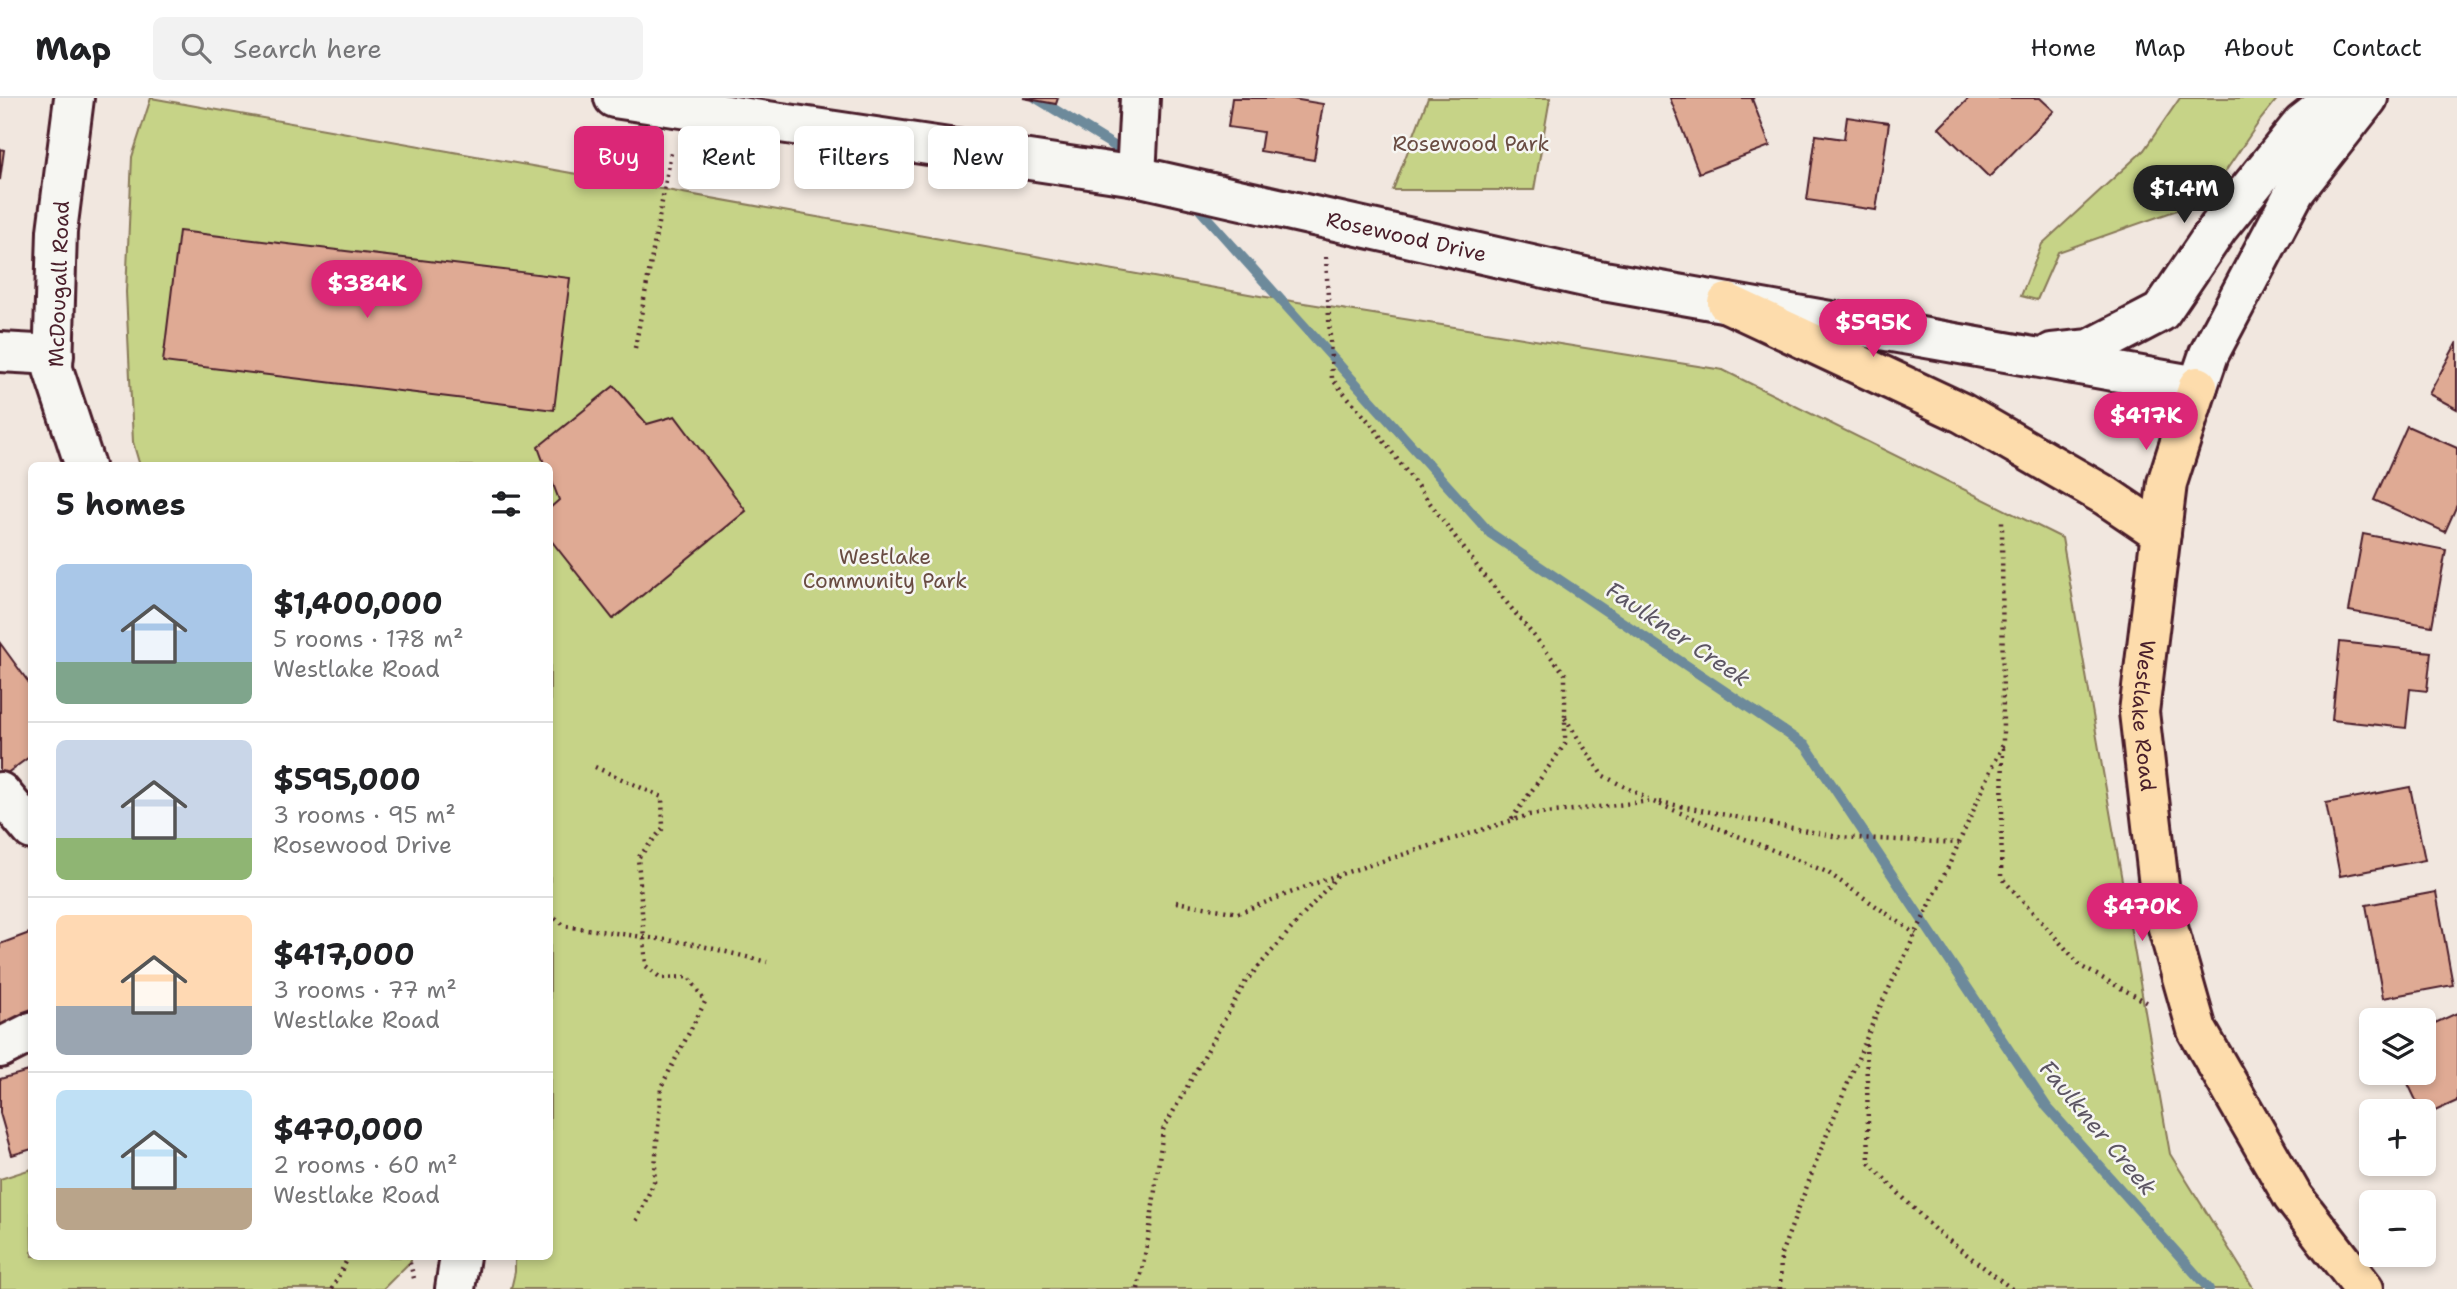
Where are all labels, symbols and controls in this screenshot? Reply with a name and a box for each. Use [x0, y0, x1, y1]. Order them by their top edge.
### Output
search box [153, 17, 643, 80]
text: Map [35, 26, 111, 71]
icon: search [177, 29, 215, 67]
text: Search here [233, 31, 382, 66]
text: Home [2030, 32, 2096, 64]
text: Map [2134, 32, 2186, 64]
text: About [2224, 32, 2294, 64]
text: Contact [2332, 32, 2422, 64]
chip: Buy [574, 126, 664, 189]
chip: Rent [678, 126, 780, 189]
chip: Filters [794, 126, 914, 189]
chip: New [928, 126, 1028, 189]
park label: Rosewood Park [1392, 130, 1550, 158]
pin: $1.4M [2135, 166, 2233, 225]
text: $1.4M [2149, 173, 2219, 203]
street label: McDougall Road [42, 200, 76, 368]
street label: Rosewood Drive [1324, 205, 1489, 269]
pin: $384K [318, 260, 416, 320]
text: $384K [327, 268, 407, 298]
pin: $595K [1824, 300, 1922, 359]
text: $595K [1835, 307, 1911, 337]
pin: $417K [2097, 392, 2195, 452]
text: $417K [2110, 400, 2182, 430]
text: 5 homes [56, 484, 186, 525]
icon: filters [487, 485, 525, 523]
park label: Westlake Community Park [803, 543, 967, 595]
water label: Faulkner Creek [1600, 575, 1756, 693]
text: $1,400,000 [273, 583, 443, 624]
icon: home [112, 592, 196, 676]
text: 5 rooms · 178 m² [273, 624, 464, 654]
street label: Westlake Road [2125, 638, 2162, 793]
text: Westlake Road [273, 654, 440, 684]
text: $595,000 [273, 759, 421, 800]
icon: home [112, 768, 196, 852]
text: 3 rooms · 95 m² [273, 800, 456, 830]
text: Rosewood Drive [273, 830, 452, 860]
pin: $470K [2093, 884, 2191, 943]
text: $470K [2103, 891, 2181, 921]
text: $417,000 [273, 934, 415, 975]
icon: home [112, 943, 196, 1027]
text: 3 rooms · 77 m² [273, 975, 457, 1005]
text: Westlake Road [273, 1005, 440, 1035]
map controls [2359, 1008, 2436, 1267]
button: layers [2359, 1008, 2436, 1085]
water label: Faulkner Creek [2033, 1054, 2163, 1202]
button: + [2359, 1099, 2436, 1176]
text: $470,000 [273, 1109, 423, 1150]
icon: home [112, 1118, 196, 1202]
text: 2 rooms · 60 m² [273, 1150, 458, 1180]
text: Westlake Road [273, 1180, 440, 1210]
button: − [2359, 1190, 2436, 1267]

